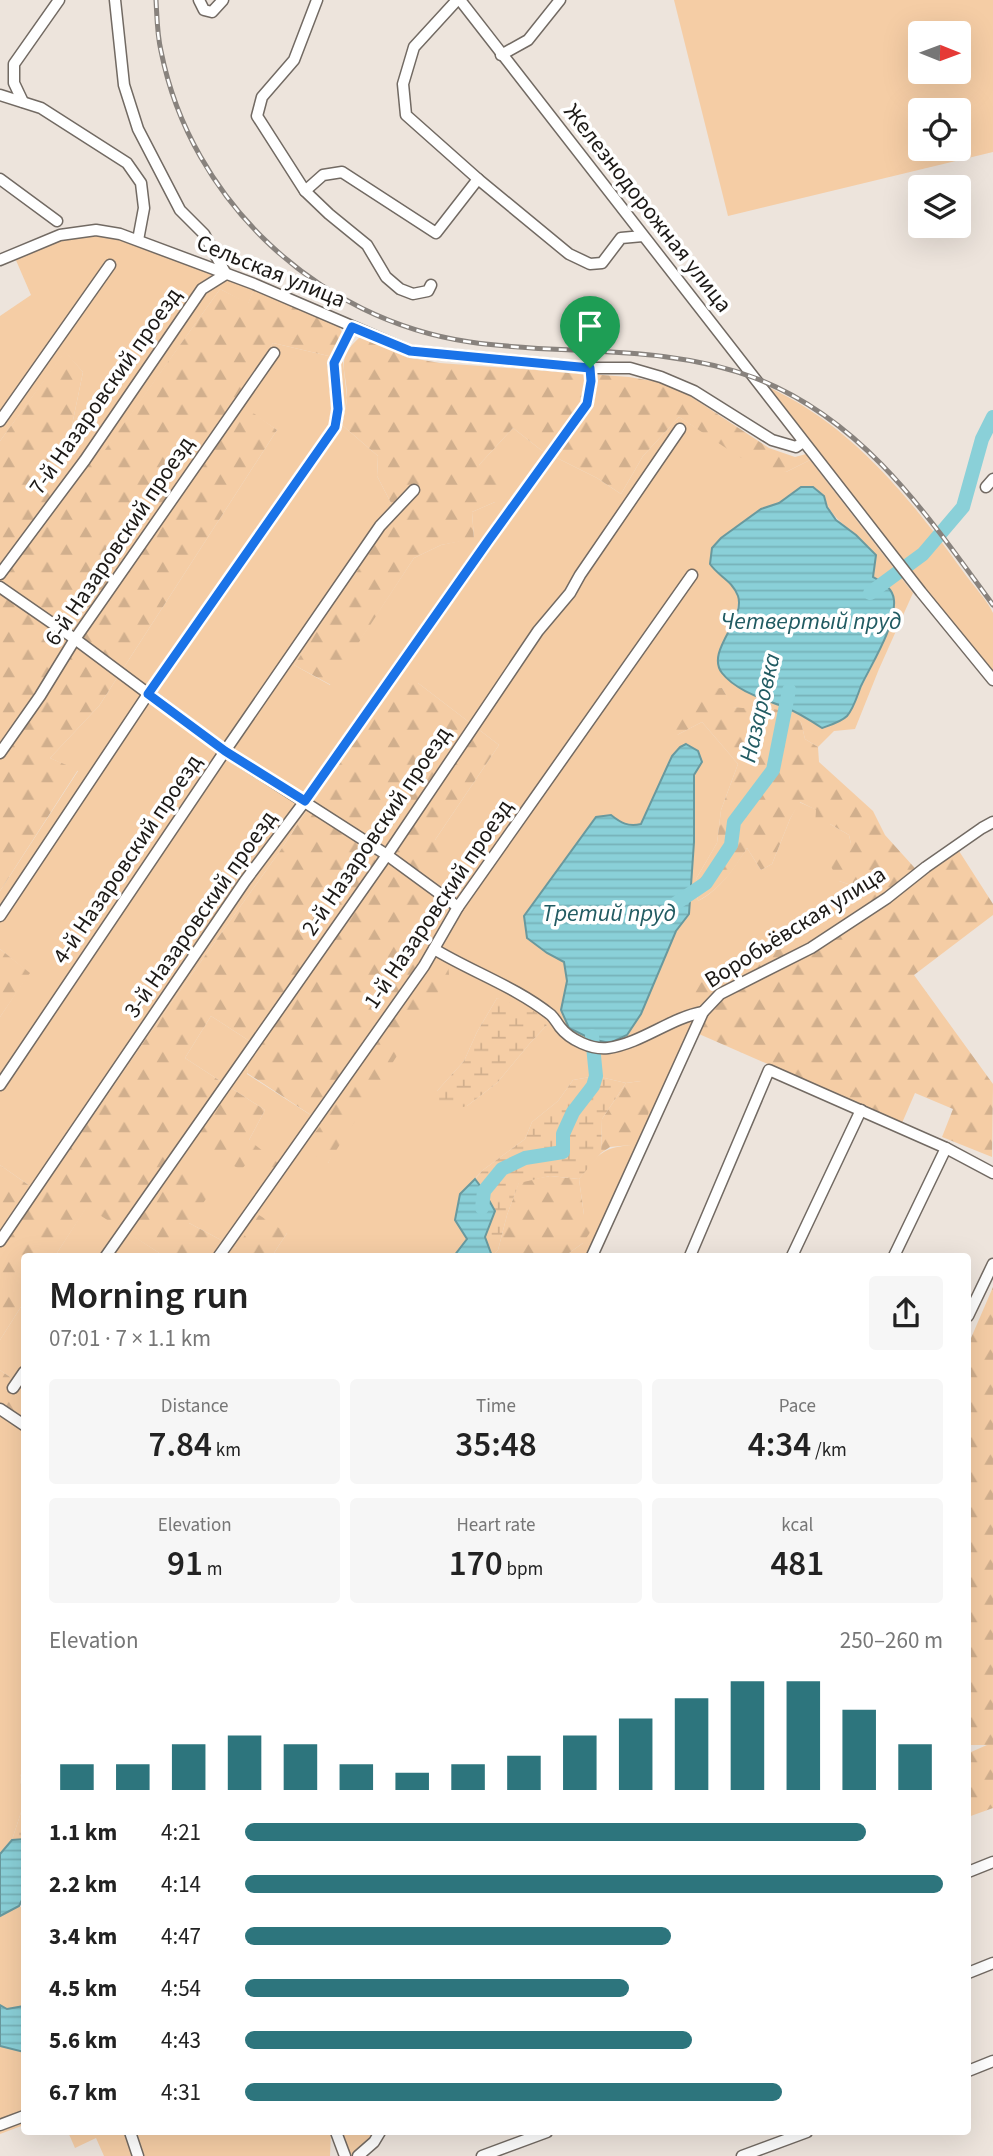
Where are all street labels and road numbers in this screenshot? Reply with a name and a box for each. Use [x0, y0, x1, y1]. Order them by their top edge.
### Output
street label: Железнодорожная улица [556, 97, 740, 319]
street label: Сельская улица [192, 226, 350, 316]
street label: 7-й Назаровский проезд [21, 281, 189, 501]
street label: 6-й Назаровский проезд [36, 430, 202, 652]
street label: 2-й Назаровский проезд [293, 720, 459, 942]
street label: 4-й Назаровский проезд [44, 748, 210, 970]
street label: 1-й Назаровский проезд [355, 793, 521, 1015]
street label: 3-й Назаровский проезд [116, 804, 284, 1024]
street label: Воробьёвская улица [698, 858, 892, 996]

